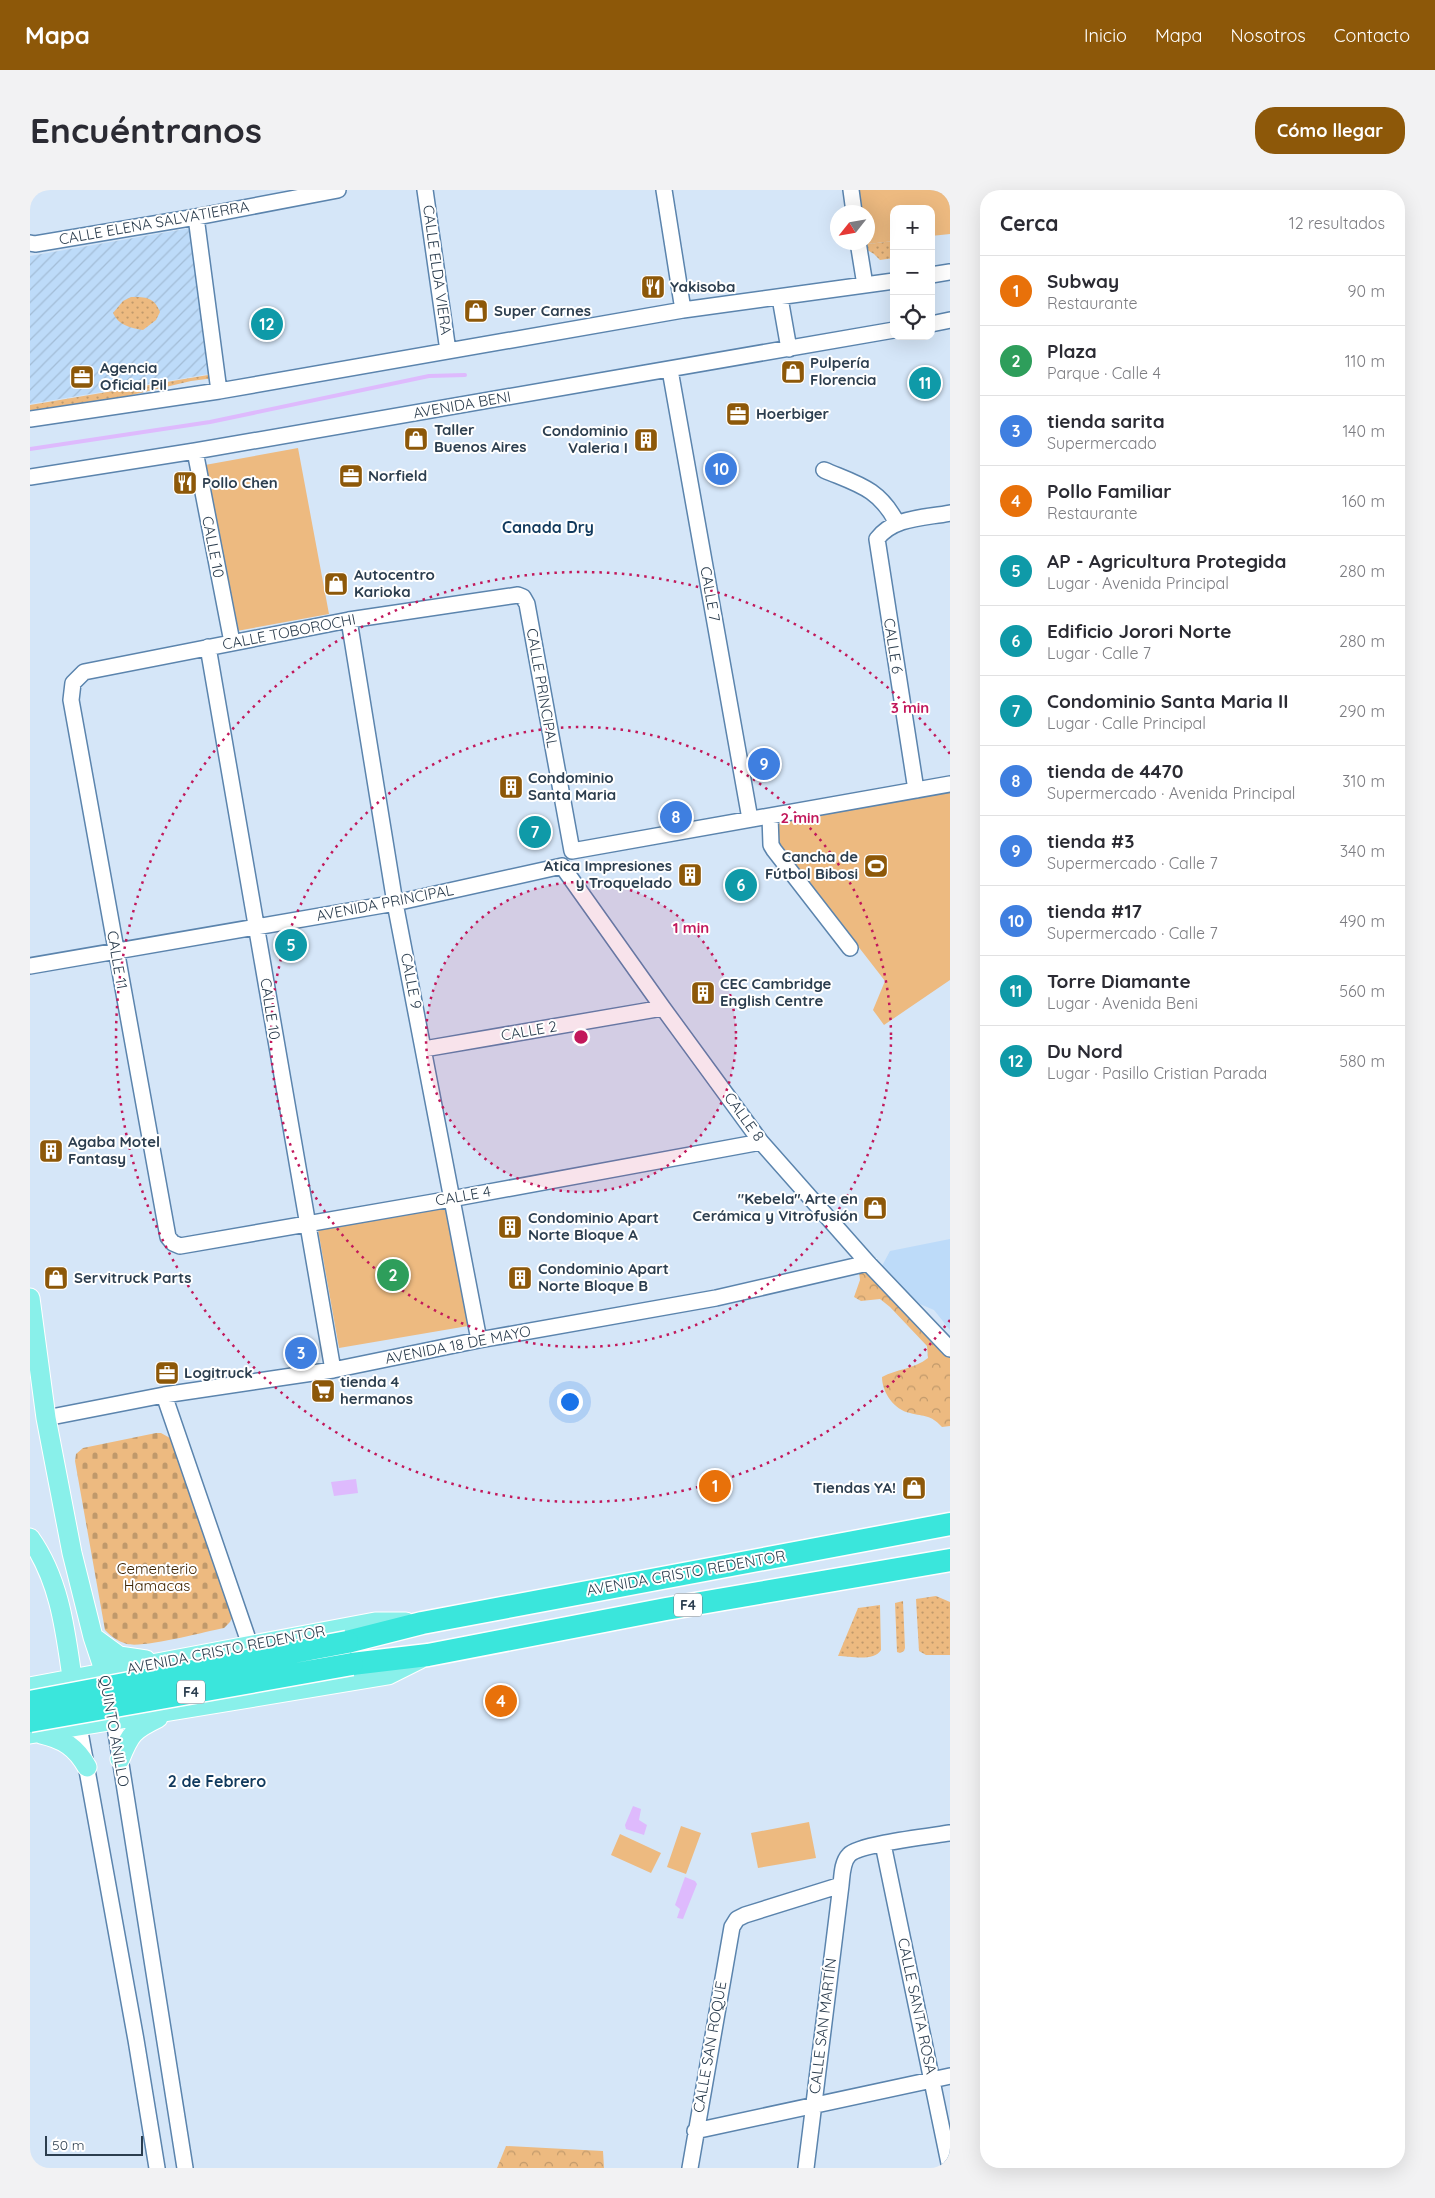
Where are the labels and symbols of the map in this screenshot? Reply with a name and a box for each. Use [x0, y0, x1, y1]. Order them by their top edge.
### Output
street label: CALLE ELENA SALVATIERRA [57, 196, 251, 249]
street label: CALLE ELDA VIERA [419, 204, 456, 336]
north arrow [830, 205, 875, 250]
restaurant icon: Yakisoba [640, 274, 666, 300]
place label: Yakisoba [670, 277, 735, 296]
shop icon: Super Carnes [463, 298, 489, 324]
place label: Super Carnes [494, 301, 591, 320]
pin: 12 [251, 305, 283, 343]
place label: Pulpería Florencia [810, 353, 876, 389]
place label: Agencia Oficial Pil [100, 358, 167, 394]
shop icon: Pulpería Florencia [780, 359, 806, 385]
office icon: Agencia Oficial Pil [69, 364, 95, 390]
pin: 11 [909, 364, 941, 402]
street label: AVENIDA BENI [412, 387, 512, 422]
office icon: Hoerbiger [725, 401, 751, 427]
place label: Hoerbiger [756, 404, 830, 423]
place label: Taller Buenos Aires [434, 420, 527, 456]
place label: Condominio Valeria I [542, 421, 628, 457]
shop icon: Taller Buenos Aires [403, 426, 429, 452]
building icon: Condominio Valeria I [633, 427, 659, 453]
pin: 10 [705, 450, 737, 488]
office icon: Norfield [338, 463, 364, 489]
place label: Norfield [368, 466, 427, 485]
restaurant icon: Pollo Chen [172, 470, 198, 496]
place label: Pollo Chen [202, 473, 278, 492]
street label: CALLE 10 [198, 514, 229, 579]
district label: Canada Dry [502, 517, 594, 537]
place label: Autocentro Karioka [354, 565, 435, 601]
street label: CALLE 7 [696, 565, 725, 623]
shop icon: Autocentro Karioka [323, 571, 349, 597]
street label: CALLE TOBOROCHI [221, 609, 357, 654]
street label: CALLE 6 [880, 617, 907, 675]
street label: CALLE PRINCIPAL [523, 627, 562, 749]
text: 3 min [891, 698, 929, 717]
pin: 9 [748, 745, 780, 783]
place label: Condominio Santa Maria [528, 768, 616, 804]
building icon: Condominio Santa Maria [498, 774, 524, 800]
pin: 8 [660, 798, 692, 836]
text: 2 min [780, 808, 820, 827]
pin: 7 [519, 813, 551, 851]
place label: Cancha de Fútbol Bibosi [765, 847, 858, 883]
sports icon: Cancha de Fútbol Bibosi [863, 853, 889, 879]
place label: Atica Impresiones y Troquelado [544, 856, 672, 892]
building icon: Atica Impresiones y Troquelado [677, 862, 703, 888]
pin: 6 [725, 866, 757, 904]
street label: AVENIDA PRINCIPAL [315, 880, 455, 925]
text: 1 min [673, 918, 709, 937]
pin: 5 [275, 926, 307, 964]
street label: CALLE 11 [103, 929, 132, 991]
street label: CALLE 9 [397, 951, 426, 1010]
place label: CEC Cambridge English Centre [720, 974, 831, 1010]
street label: CALLE 10 [256, 977, 285, 1041]
building icon: CEC Cambridge English Centre [690, 980, 716, 1006]
street label: CALLE 2 [499, 1016, 558, 1045]
centre of rings [572, 1028, 590, 1046]
street label: CALLE 8 [720, 1088, 769, 1145]
place label: Agaba Motel Fantasy [68, 1132, 160, 1168]
building icon: Agaba Motel Fantasy [38, 1138, 64, 1164]
street label: CALLE 4 [434, 1181, 492, 1210]
place label: "Kebela" Arte en Cerámica y Vitrofusión [692, 1189, 858, 1225]
shop icon: "Kebela" Arte en Cerámica y Vitrofusión [862, 1195, 888, 1221]
place label: Condominio Apart Norte Bloque A [528, 1208, 659, 1244]
building icon: Condominio Apart Norte Bloque A [497, 1214, 523, 1240]
pin: 2 [377, 1256, 409, 1294]
place label: Condominio Apart Norte Bloque B [538, 1259, 669, 1295]
shop icon: Servitruck Parts [43, 1265, 69, 1291]
building icon: Condominio Apart Norte Bloque B [507, 1265, 533, 1291]
place label: Servitruck Parts [74, 1268, 192, 1287]
street label: AVENIDA 18 DE MAYO [383, 1321, 532, 1368]
pin: 3 [285, 1334, 317, 1372]
office icon: Logitruck [154, 1360, 180, 1386]
place label: Logitruck [184, 1363, 253, 1382]
place label: tienda 4 hermanos [340, 1372, 413, 1408]
supermarket icon: tienda 4 hermanos [310, 1378, 336, 1404]
your location [557, 1389, 583, 1415]
pin: 1 [699, 1467, 731, 1505]
shop icon: Tiendas YA! [901, 1475, 927, 1501]
place label: Tiendas YA! [813, 1478, 896, 1497]
street label: AVENIDA CRISTO REDENTOR [585, 1546, 787, 1599]
park label: Cementerio Hamacas [117, 1559, 197, 1595]
road number: F4 [674, 1594, 702, 1616]
street label: AVENIDA CRISTO REDENTOR [125, 1621, 327, 1678]
street label: QUINTO ANILLO [95, 1674, 134, 1788]
road number: F4 [177, 1680, 205, 1704]
pin: 4 [485, 1682, 517, 1720]
district label: 2 de Febrero [168, 1771, 266, 1791]
street label: CALLE SANTA ROSA [894, 1936, 941, 2076]
street label: CALLE SAN MARTÍN [805, 1957, 840, 2095]
street label: CALLE SAN ROQUE [689, 1980, 730, 2114]
scale bar [45, 2133, 142, 2156]

